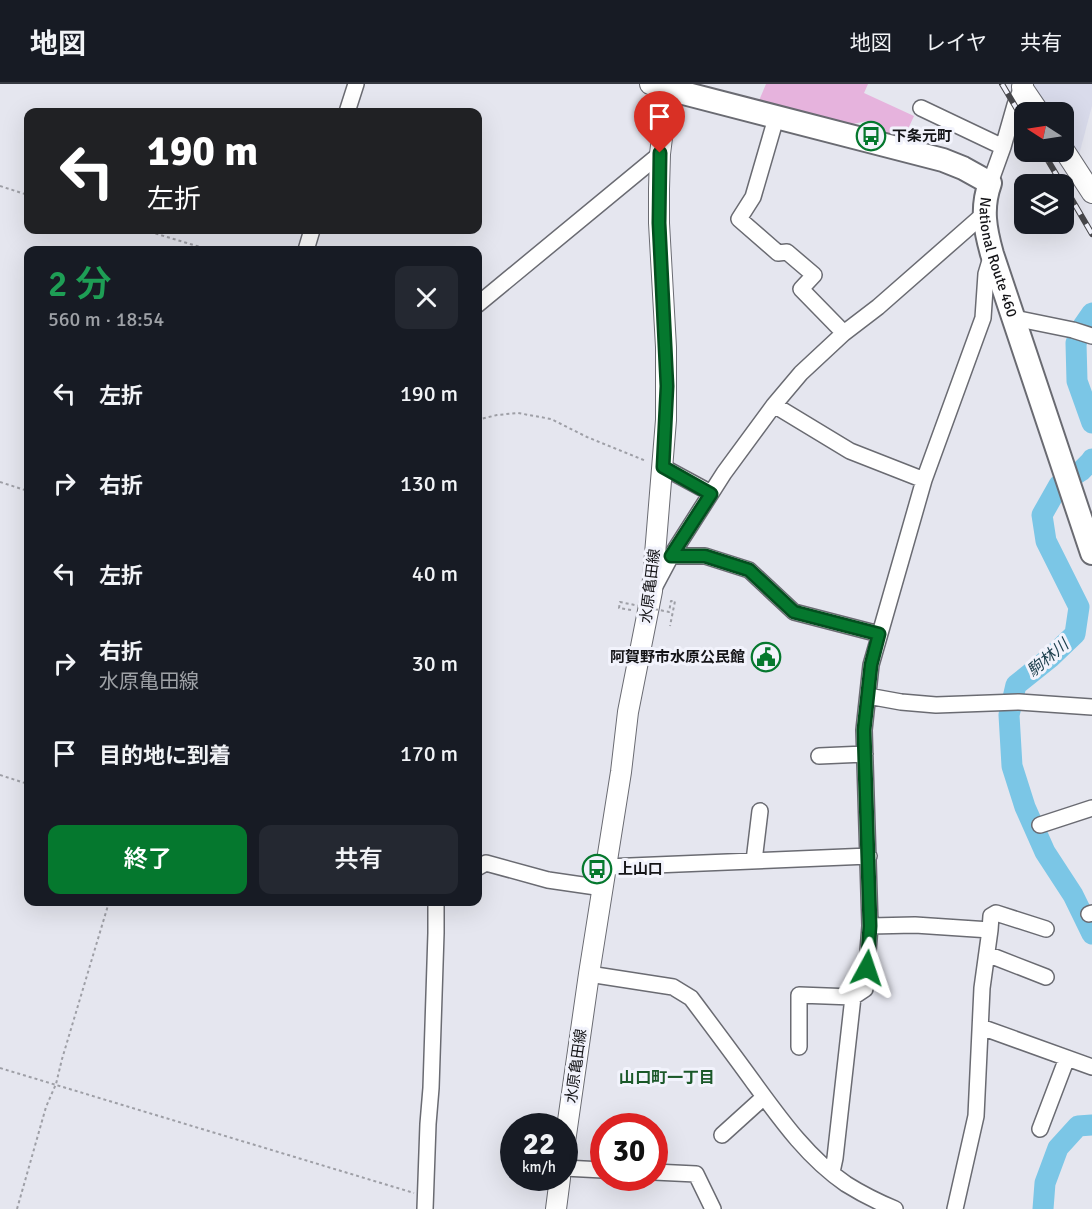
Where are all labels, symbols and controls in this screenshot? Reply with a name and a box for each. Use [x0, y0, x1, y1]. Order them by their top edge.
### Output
text: 地図 [30, 27, 86, 61]
text: 地図 [850, 30, 892, 56]
text: レイヤ [925, 30, 987, 56]
text: 共有 [1020, 30, 1062, 56]
pin [634, 91, 685, 153]
icon: arrive [643, 100, 676, 133]
north arrow [1014, 102, 1074, 162]
map controls [1014, 102, 1074, 234]
bus stop icon: 下条元町 [855, 120, 887, 152]
text: 190 m [147, 126, 258, 177]
place label: 下条元町 [892, 127, 952, 145]
icon: left [48, 132, 126, 210]
button: layers [1014, 174, 1074, 234]
text: 左折 [147, 183, 201, 216]
street label: National Route 460 [976, 196, 1021, 319]
text: 2 分 [48, 262, 111, 307]
button: close [395, 266, 458, 329]
text: 560 m · 18:54 [48, 307, 164, 332]
icon: left [48, 377, 81, 410]
text: 190 m [400, 380, 458, 407]
text: 左折 [99, 382, 143, 409]
icon: right [48, 467, 81, 500]
text: 130 m [400, 470, 458, 497]
text: 右折 [99, 472, 143, 499]
street label: 水原亀田線 [636, 548, 664, 624]
icon: left [48, 557, 81, 590]
text: 40 m [412, 560, 458, 587]
text: 左折 [99, 562, 143, 589]
water label: 駒林川 [1023, 634, 1074, 681]
text: 右折 [99, 638, 143, 665]
public building icon: 阿賀野市水原公民館 [750, 641, 782, 673]
icon: right [48, 647, 81, 680]
place label: 阿賀野市水原公民館 [610, 648, 745, 666]
text: 30 m [412, 650, 458, 677]
text: 水原亀田線 [99, 669, 199, 694]
icon: arrive [48, 737, 81, 770]
text: 170 m [400, 740, 458, 767]
text: 目的地に到着 [99, 742, 231, 769]
button: 終了 [48, 825, 247, 894]
button: 共有 [259, 825, 458, 894]
bus stop icon: 上山口 [581, 853, 613, 885]
place label: 上山口 [618, 860, 663, 878]
position arrow [835, 936, 899, 1000]
street label: 水原亀田線 [562, 1028, 590, 1104]
district label: 山口町一丁目 [619, 1068, 715, 1088]
speed limit sign: 30 [590, 1113, 668, 1191]
text: 22 [523, 1126, 555, 1163]
text: km/h [522, 1158, 556, 1176]

